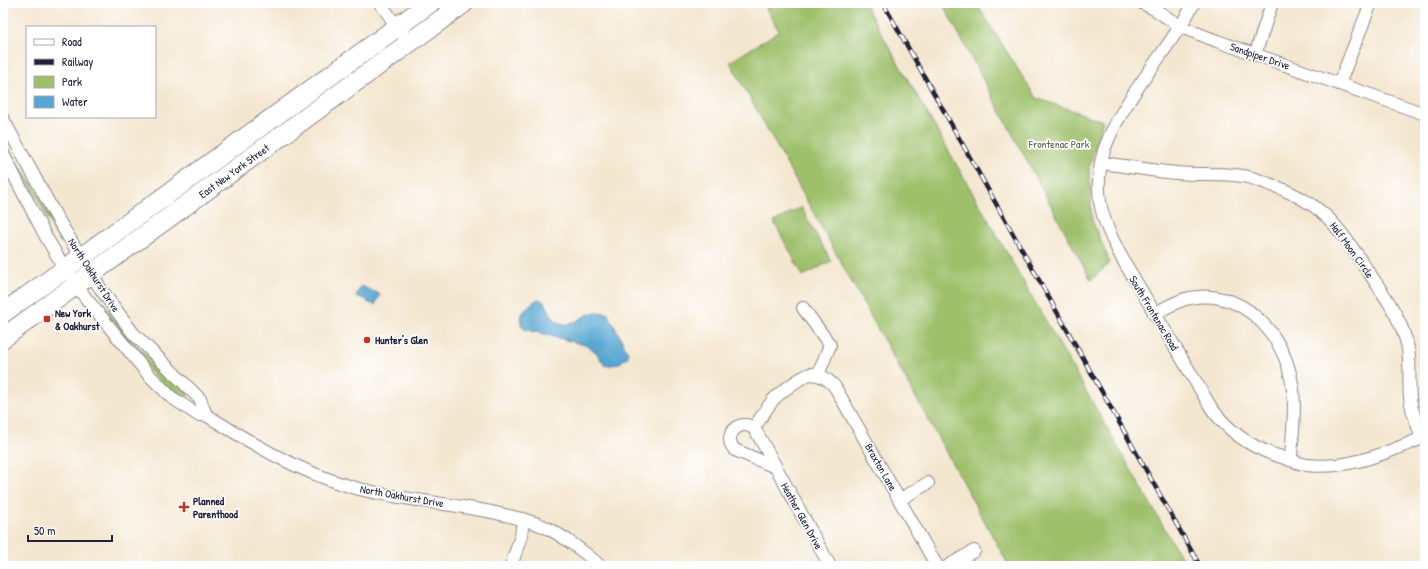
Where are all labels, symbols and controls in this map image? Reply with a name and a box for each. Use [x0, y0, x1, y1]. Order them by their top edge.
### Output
legend [26, 26, 156, 118]
text: Road [62, 33, 82, 50]
street label: Sandpiper Drive [1228, 39, 1292, 73]
text: Railway [62, 53, 93, 70]
text: Park [62, 73, 82, 90]
text: Water [62, 93, 88, 110]
park label: Frontenac Park [1028, 137, 1090, 151]
street label: East New York Street [196, 141, 272, 201]
street label: Half Moon Circle [1327, 219, 1377, 281]
street label: North Oakhurst Drive [65, 236, 123, 315]
street label: South Frontenac Road [1126, 273, 1182, 354]
place label: New York & Oakhurst [55, 306, 101, 333]
marker: New York & Oakhurst [42, 314, 52, 324]
place label: Hunter's Glen [375, 333, 428, 347]
marker: Hunter's Glen [362, 335, 372, 345]
street label: Braxton Lane [862, 441, 901, 494]
street label: Heather Glen Drive [778, 480, 826, 552]
street label: North Oakhurst Drive [359, 482, 446, 510]
place label: Planned Parenthood [193, 494, 238, 521]
marker: Planned Parenthood [178, 501, 190, 513]
scale bar [28, 517, 112, 543]
text: 50 m [34, 522, 55, 539]

